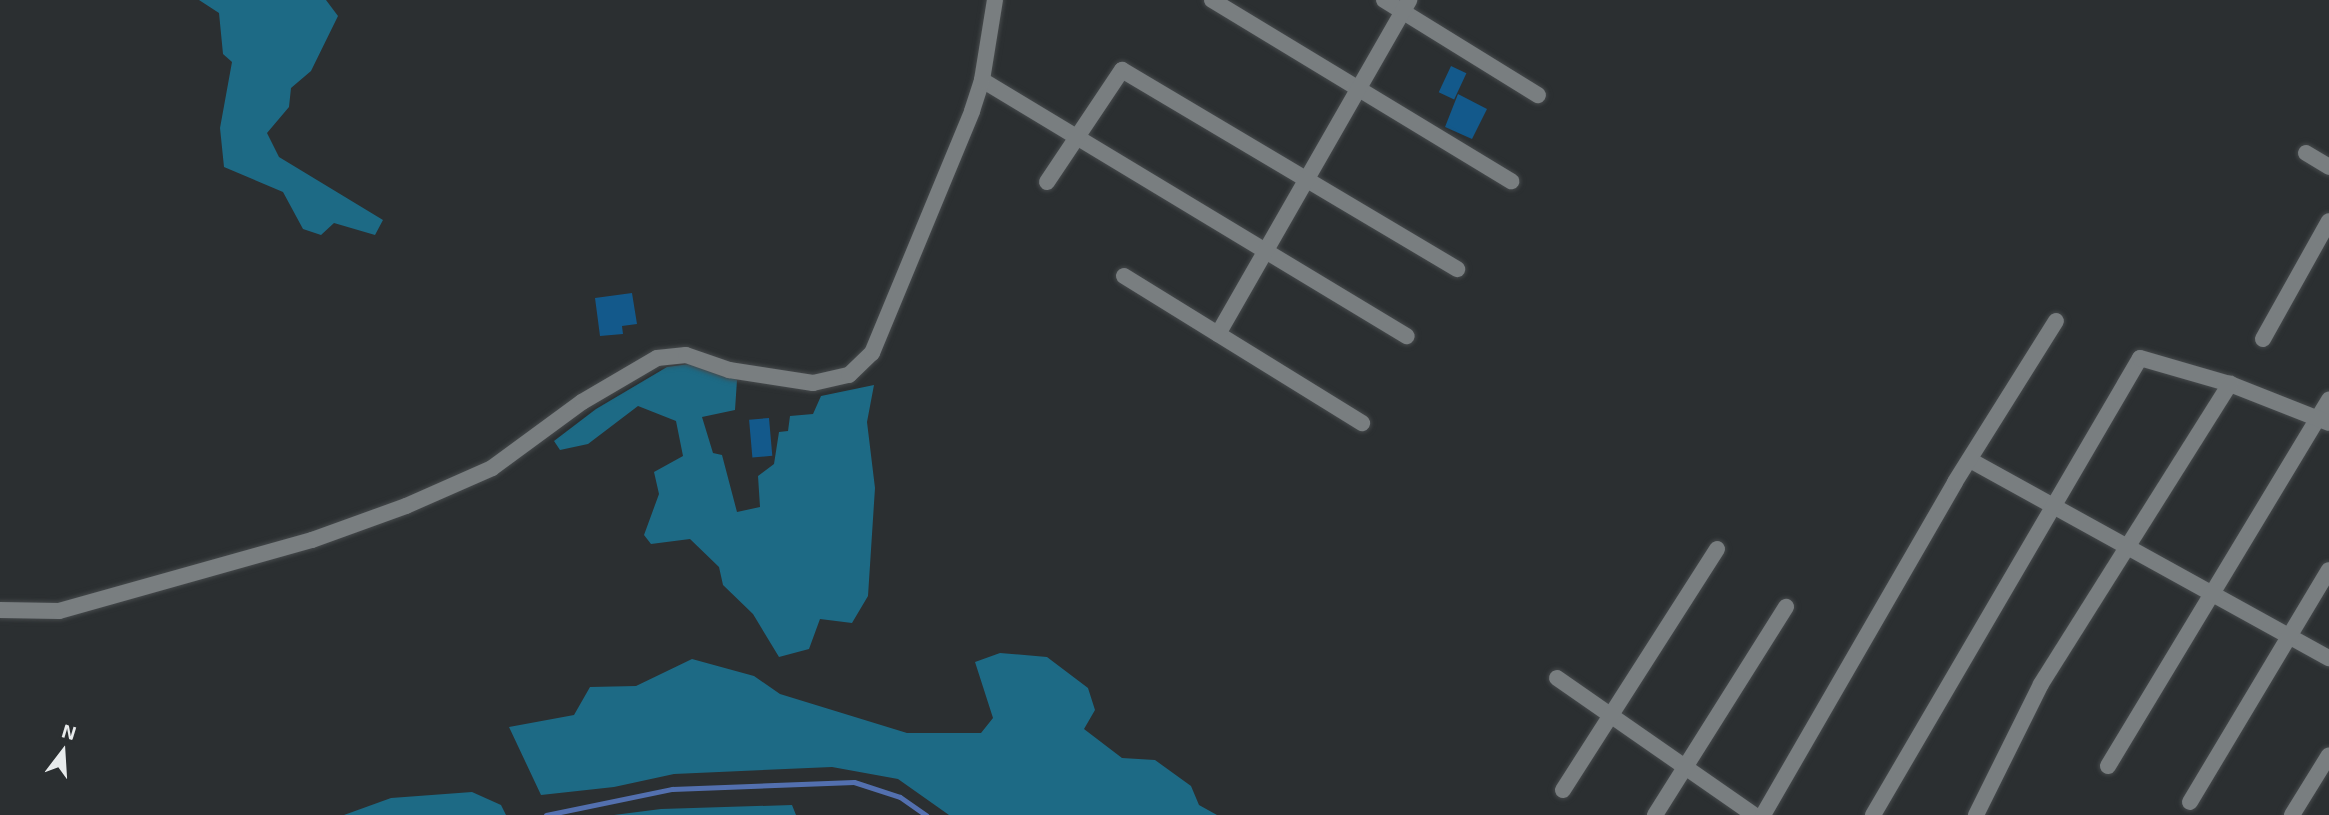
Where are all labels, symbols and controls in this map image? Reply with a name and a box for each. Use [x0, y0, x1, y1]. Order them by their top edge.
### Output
north arrow [28, 717, 98, 787]
text: N [59, 718, 79, 744]

